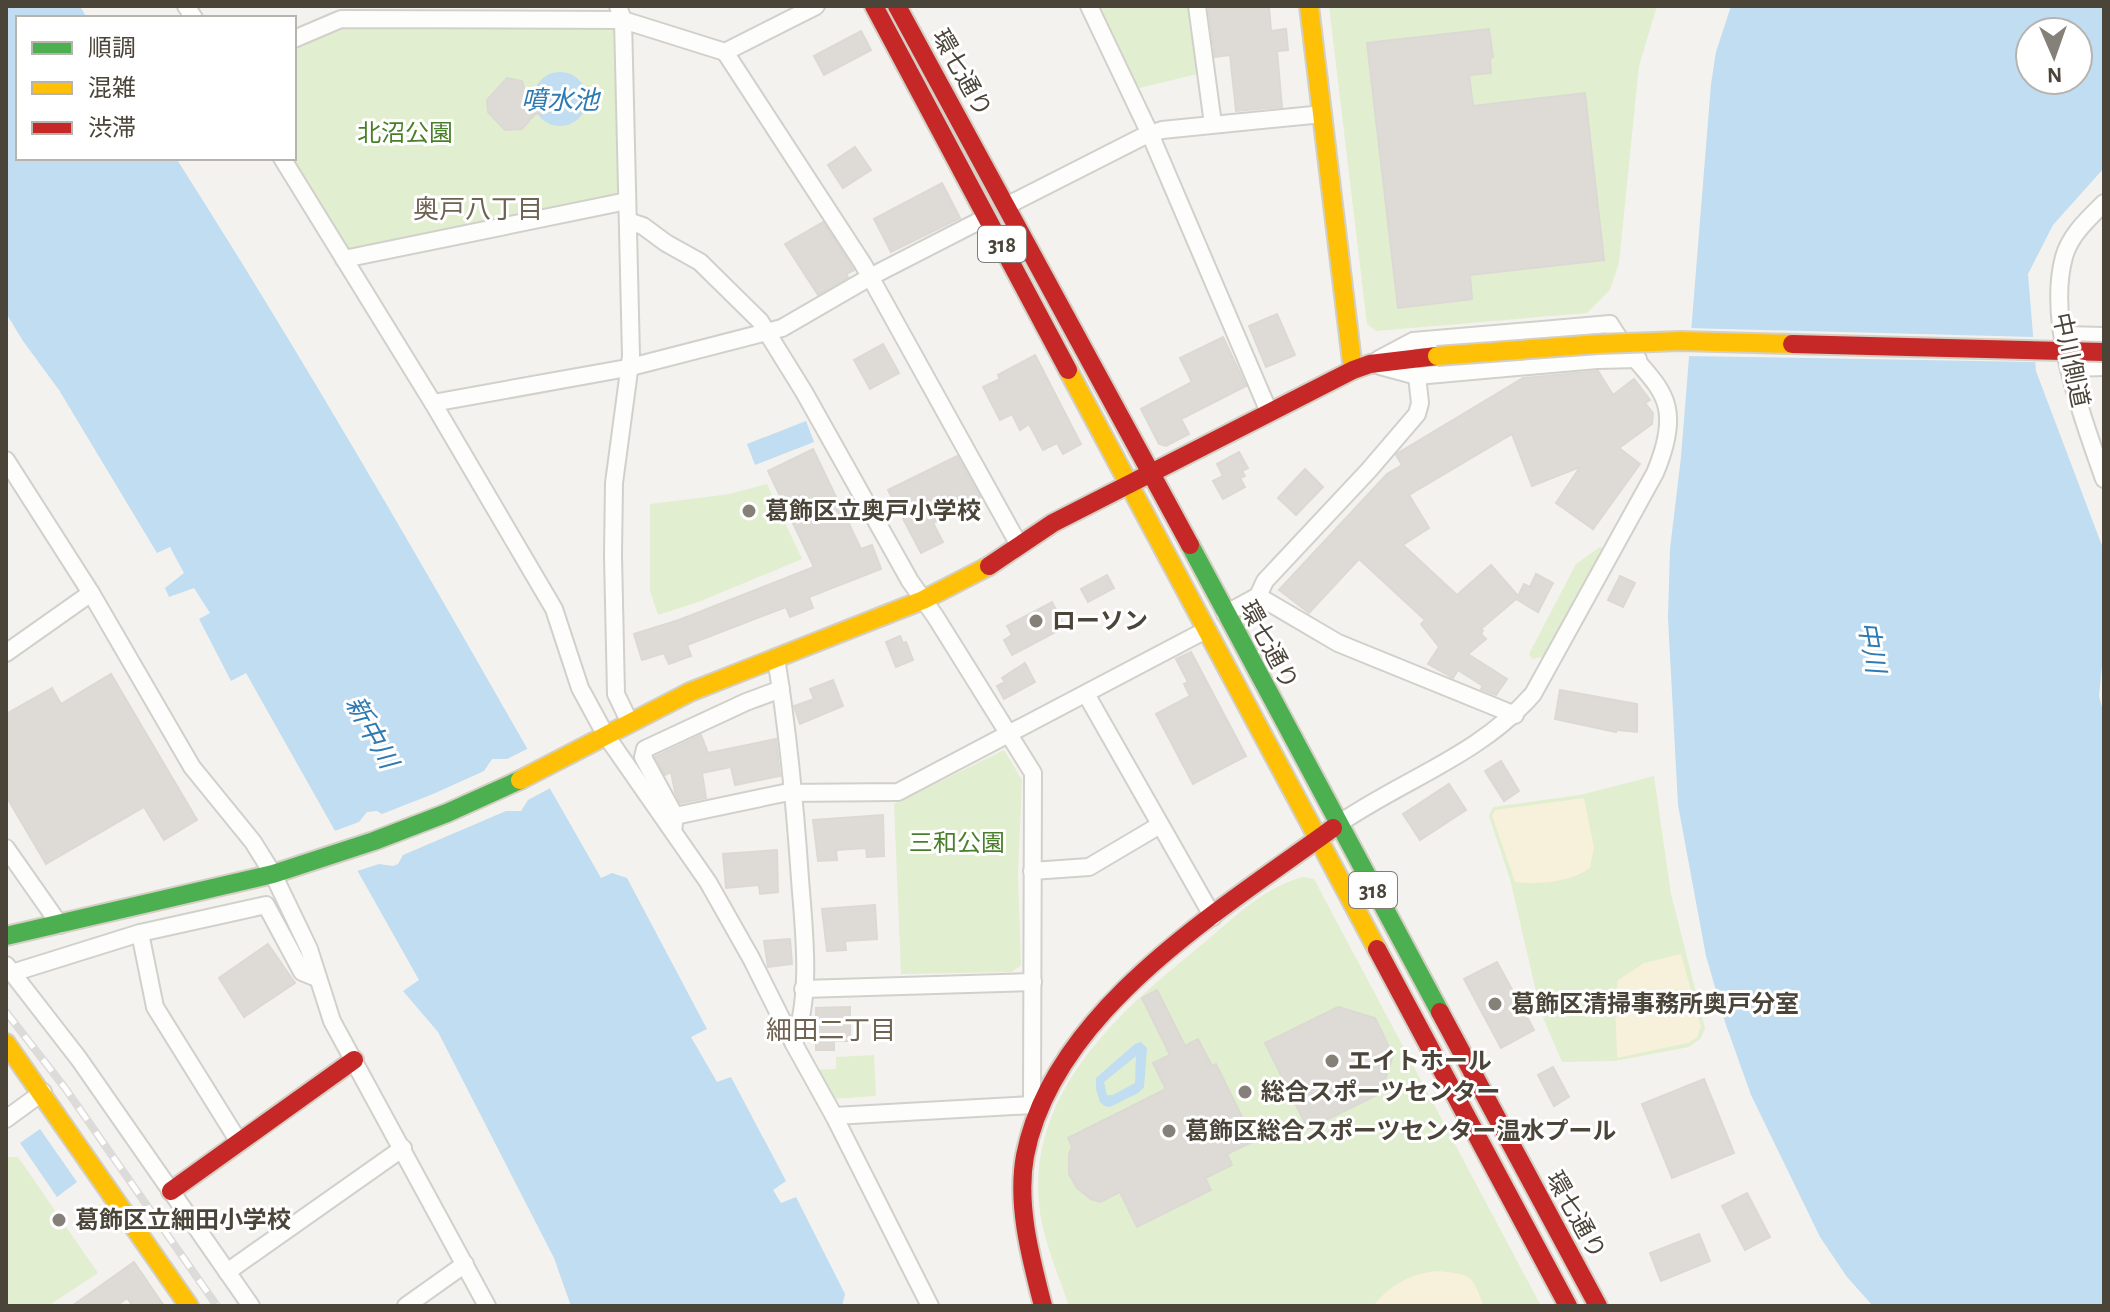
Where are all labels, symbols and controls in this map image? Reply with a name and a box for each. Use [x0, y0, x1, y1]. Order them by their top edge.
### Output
legend [16, 16, 296, 160]
north arrow [2014, 16, 2094, 96]
street label: 環七通り [927, 25, 996, 121]
text: 順調 [88, 36, 136, 61]
text: N [2047, 64, 2063, 86]
text: 混雑 [88, 75, 136, 101]
water label: 噴水池 [521, 87, 602, 114]
text: 渋滞 [88, 115, 136, 141]
park label: 北沼公園 [357, 121, 453, 146]
district label: 奥戸八丁目 [413, 196, 543, 223]
road number: 318 [978, 226, 1026, 262]
street label: 中川側道 [2048, 310, 2094, 410]
place label: 葛飾区立奥戸小学校 [765, 498, 981, 524]
marker: 葛飾区立奥戸小学校 [740, 502, 758, 520]
street label: 環七通り [1235, 597, 1302, 693]
place label: ローソン [1052, 610, 1148, 634]
marker: ローソン [1027, 612, 1045, 630]
water label: 中川 [1854, 619, 1890, 678]
water label: 新中川 [341, 692, 404, 776]
park label: 三和公園 [909, 831, 1005, 856]
road number: 318 [1349, 872, 1397, 908]
place label: 葛飾区清掃事務所奥戸分室 [1511, 991, 1799, 1017]
marker: 葛飾区清掃事務所奥戸分室 [1486, 995, 1504, 1013]
district label: 細田二丁目 [766, 1017, 896, 1044]
place label: エイトホール [1348, 1049, 1492, 1074]
marker: エイトホール [1323, 1052, 1341, 1070]
place label: 総合スポーツセンター [1261, 1079, 1501, 1105]
marker: 総合スポーツセンター [1236, 1083, 1254, 1101]
place label: 葛飾区総合スポーツセンター温水プール [1185, 1118, 1617, 1144]
marker: 葛飾区総合スポーツセンター温水プール [1160, 1122, 1178, 1140]
street label: 環七通り [1541, 1167, 1610, 1263]
place label: 葛飾区立細田小学校 [75, 1207, 291, 1233]
marker: 葛飾区立細田小学校 [50, 1211, 68, 1229]

